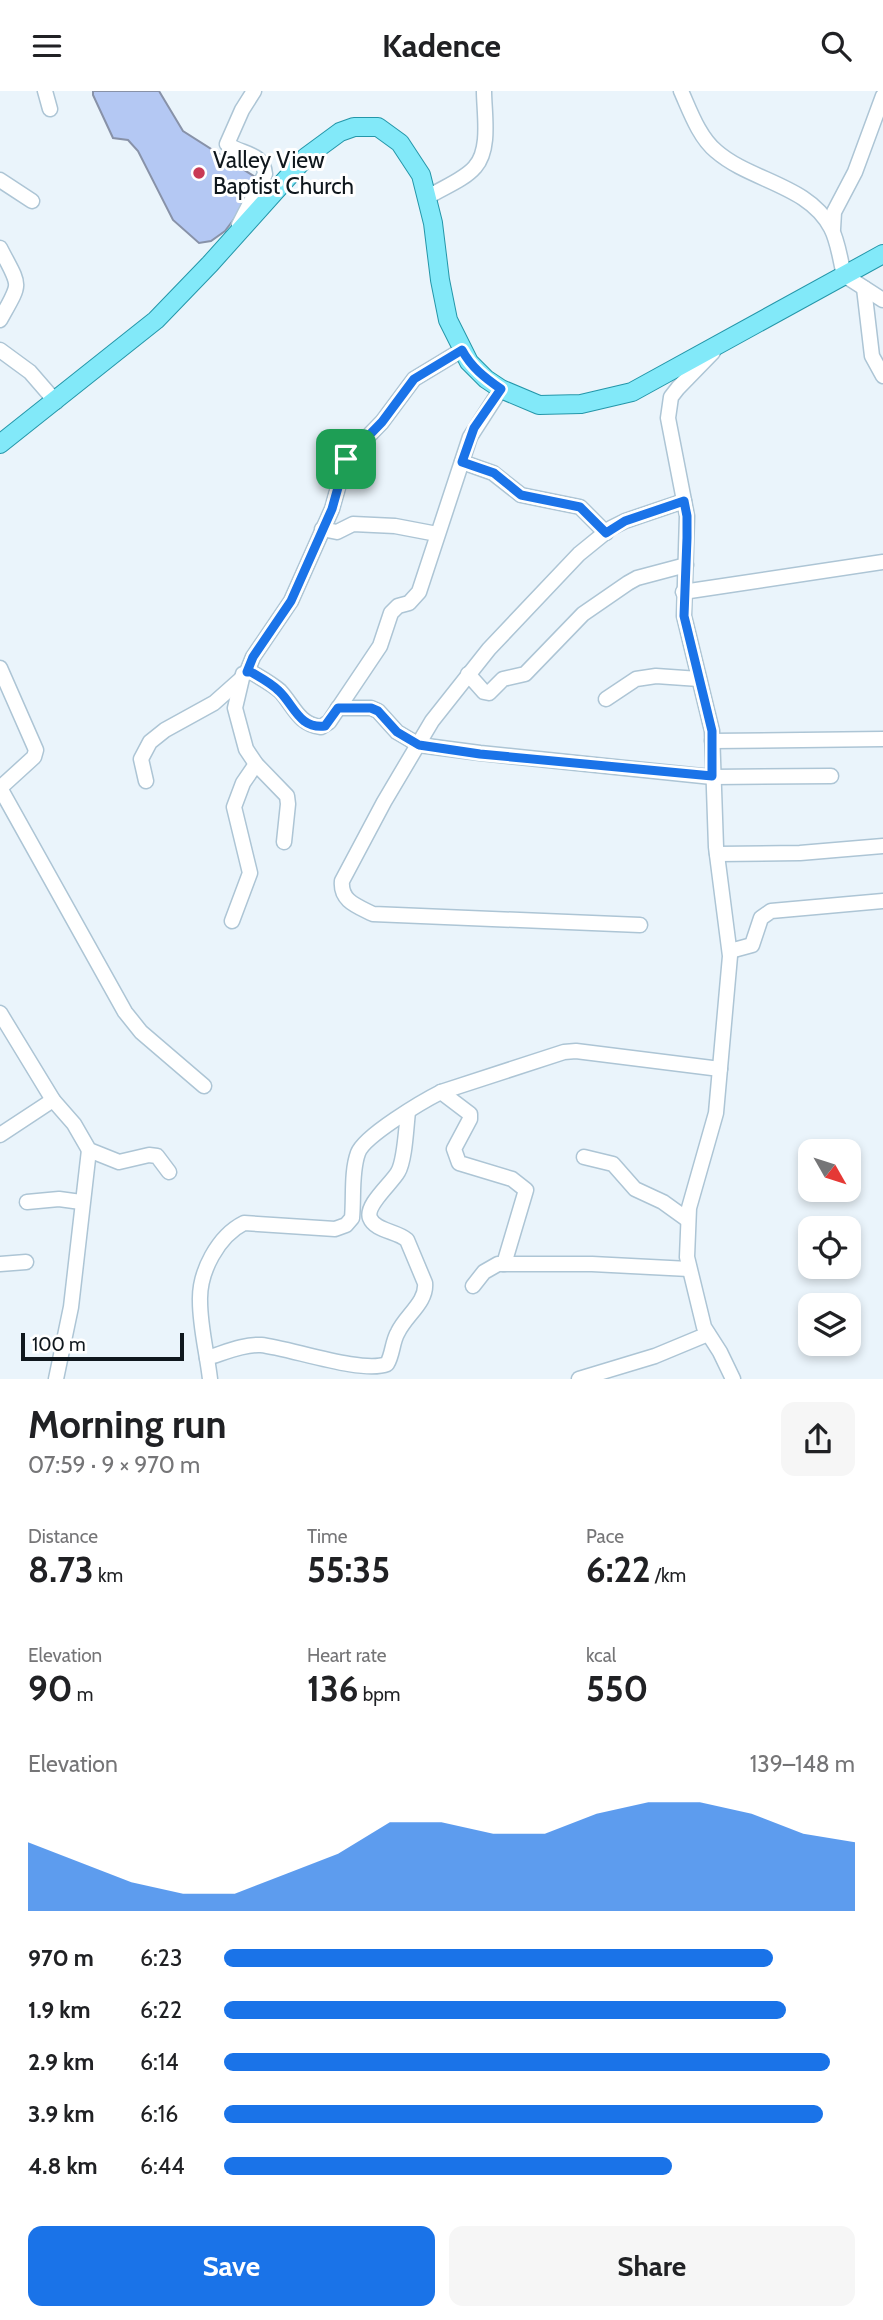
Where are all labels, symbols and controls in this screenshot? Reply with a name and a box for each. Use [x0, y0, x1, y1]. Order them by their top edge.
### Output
text: Kadence [382, 26, 501, 65]
icon: menu [28, 27, 66, 65]
icon: search [817, 27, 855, 65]
place label: Valley View Baptist Church [213, 146, 354, 200]
marker: Valley View Baptist Church [191, 165, 207, 181]
pin [316, 429, 376, 489]
icon: arrive [327, 440, 365, 478]
north arrow [798, 1139, 861, 1202]
map controls [798, 1139, 861, 1356]
button: locate [798, 1216, 861, 1279]
button: layers [798, 1293, 861, 1356]
scale bar [21, 1329, 184, 1361]
text: 100 m [32, 1333, 86, 1356]
text: Morning run [28, 1401, 227, 1448]
button: share [781, 1402, 855, 1476]
text: 07:59 · 9 × 970 m [28, 1451, 200, 1479]
text: Distance [28, 1525, 98, 1548]
text: Time [307, 1525, 347, 1548]
text: Pace [586, 1525, 624, 1548]
text: 8.73 [28, 1548, 94, 1591]
text: 55:35 [307, 1548, 390, 1591]
text: 6:22 [586, 1548, 650, 1591]
text: km [94, 1564, 123, 1587]
text: /km [650, 1564, 686, 1587]
text: Elevation [28, 1644, 102, 1667]
text: Heart rate [307, 1644, 387, 1667]
text: kcal [586, 1644, 616, 1667]
text: 90 [28, 1667, 72, 1710]
text: 136 [307, 1667, 358, 1710]
text: 550 [586, 1667, 648, 1710]
text: m [72, 1683, 93, 1706]
text: bpm [358, 1683, 401, 1706]
text: Elevation [28, 1750, 118, 1778]
text: 139–148 m [750, 1750, 855, 1778]
text: 970 m [28, 1944, 94, 1972]
text: 6:23 [140, 1944, 182, 1972]
text: 1.9 km [28, 1996, 91, 2024]
text: 6:22 [140, 1996, 182, 2024]
text: 2.9 km [28, 2048, 94, 2076]
text: 6:14 [140, 2048, 179, 2076]
text: 3.9 km [28, 2100, 94, 2128]
text: 6:16 [140, 2100, 178, 2128]
text: 4.8 km [28, 2152, 98, 2180]
text: 6:44 [140, 2152, 184, 2180]
button: Save [28, 2226, 435, 2306]
button: Share [449, 2226, 855, 2306]

